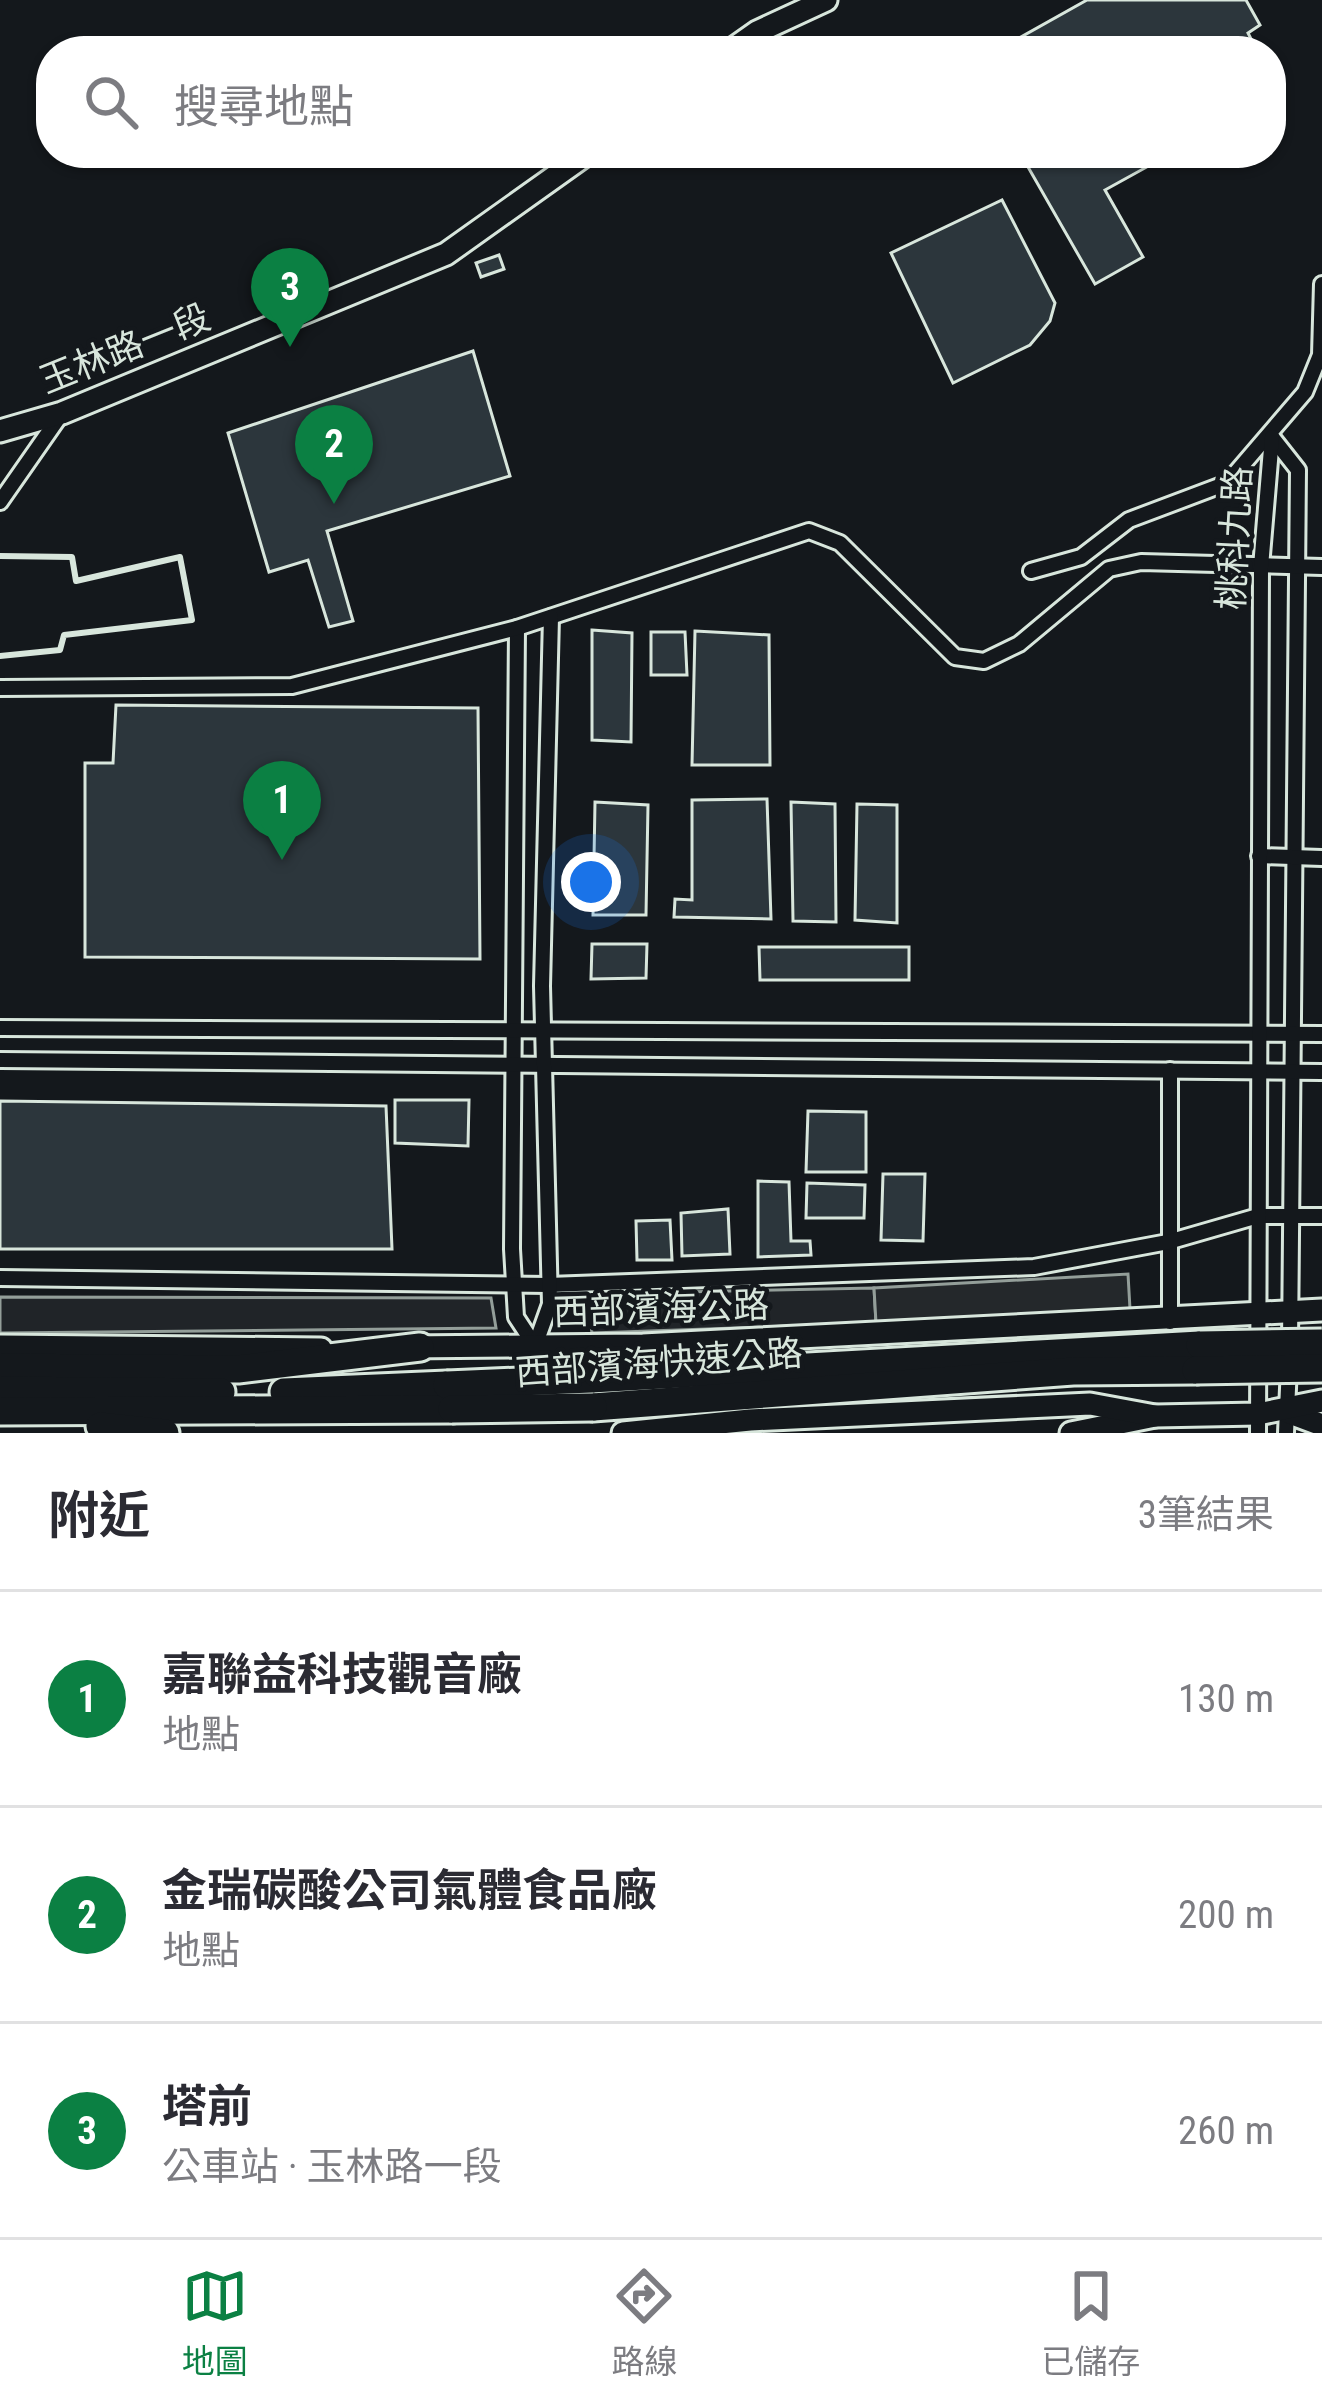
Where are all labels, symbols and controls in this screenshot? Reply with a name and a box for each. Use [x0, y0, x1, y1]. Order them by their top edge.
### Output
search box [36, 36, 1286, 168]
icon: search [78, 69, 144, 135]
text: 搜尋地點 [174, 80, 354, 133]
pin: 3 [251, 248, 329, 347]
street label: 玉林路一段 [34, 296, 216, 402]
pin: 2 [295, 405, 373, 504]
street label: 桃科九路 [1210, 465, 1260, 611]
pin: 1 [243, 761, 321, 860]
your location [561, 852, 621, 912]
street label: 西部濱海公路 [552, 1284, 770, 1334]
street label: 西部濱海快速公路 [514, 1332, 804, 1394]
text: 附近 [48, 1486, 150, 1545]
text: 3筆結果 [1138, 1492, 1274, 1538]
text: 嘉聯益科技觀音廠 [162, 1648, 522, 1701]
text: 1 [77, 1676, 97, 1722]
text: 130 m [1178, 1676, 1274, 1722]
text: 地點 [162, 1712, 240, 1758]
text: 金瑞碳酸公司氣體食品廠 [162, 1864, 657, 1917]
text: 2 [77, 1892, 97, 1938]
text: 200 m [1178, 1892, 1274, 1938]
text: 地點 [162, 1928, 240, 1974]
text: 塔前 [162, 2080, 252, 2133]
text: 3 [77, 2108, 97, 2154]
text: 260 m [1178, 2108, 1274, 2154]
text: 公車站 · 玉林路一段 [162, 2144, 501, 2190]
tab: 地圖 [182, 2263, 248, 2383]
tab: 路線 [611, 2263, 677, 2383]
tab: 已儲存 [1041, 2263, 1140, 2383]

